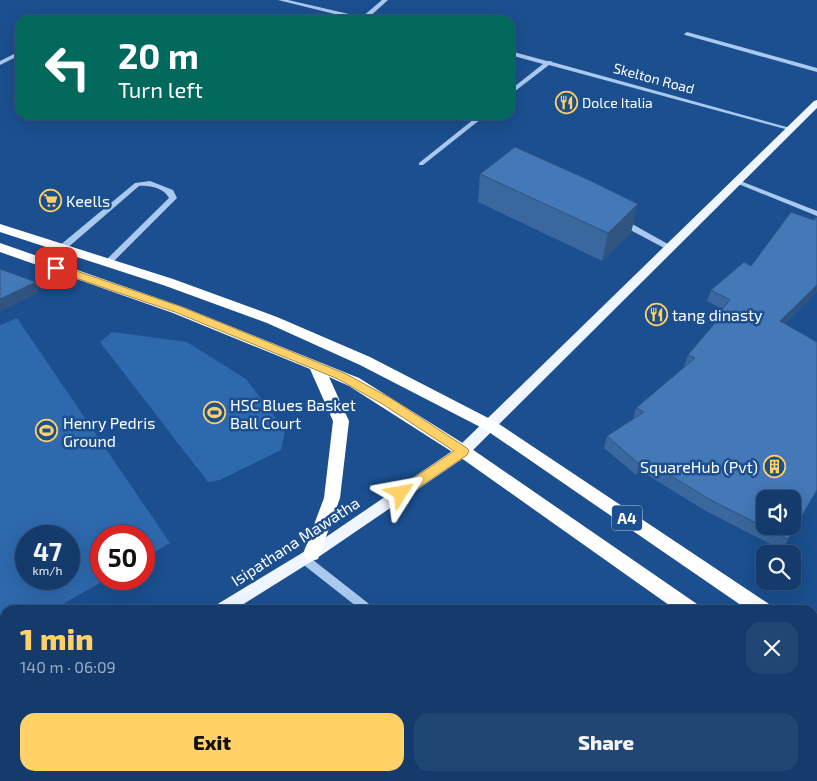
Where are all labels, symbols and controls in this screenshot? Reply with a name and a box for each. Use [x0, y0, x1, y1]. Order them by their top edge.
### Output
text: 20 m [118, 34, 199, 76]
icon: left [35, 35, 100, 100]
street label: Skelton Road [612, 59, 696, 97]
text: Turn left [118, 76, 203, 102]
restaurant icon: Dolce Italia [554, 90, 578, 114]
place label: Dolce Italia [582, 94, 653, 111]
supermarket icon: Keells [38, 188, 62, 212]
place label: Keells [66, 191, 110, 210]
pin [35, 247, 77, 289]
icon: arrive [42, 254, 70, 282]
restaurant icon: tang dinasty [644, 302, 668, 326]
place label: tang dinasty [672, 305, 763, 324]
place label: HSC Blues Basket Ball Court [230, 395, 356, 432]
sports icon: HSC Blues Basket Ball Court [202, 401, 226, 425]
place label: Henry Pedris Ground [63, 413, 155, 450]
sports icon: Henry Pedris Ground [35, 419, 59, 443]
building icon: SquareHub (Pvt) [762, 454, 786, 478]
place label: SquareHub (Pvt) [640, 457, 758, 476]
position arrow [374, 466, 426, 518]
map controls [756, 490, 801, 590]
button: sound [756, 490, 801, 535]
street label: Isipathana Mawatha [227, 492, 363, 590]
road number: A4 [612, 506, 642, 530]
speed limit sign: 50 [90, 525, 155, 590]
text: 47 [33, 536, 62, 566]
button: search [756, 545, 801, 590]
text: km/h [33, 563, 62, 577]
text: 1 min [20, 620, 94, 656]
button: close [746, 622, 798, 674]
text: 140 m · 06:09 [20, 657, 116, 676]
button: Exit [20, 713, 404, 771]
button: Share [414, 713, 798, 771]

